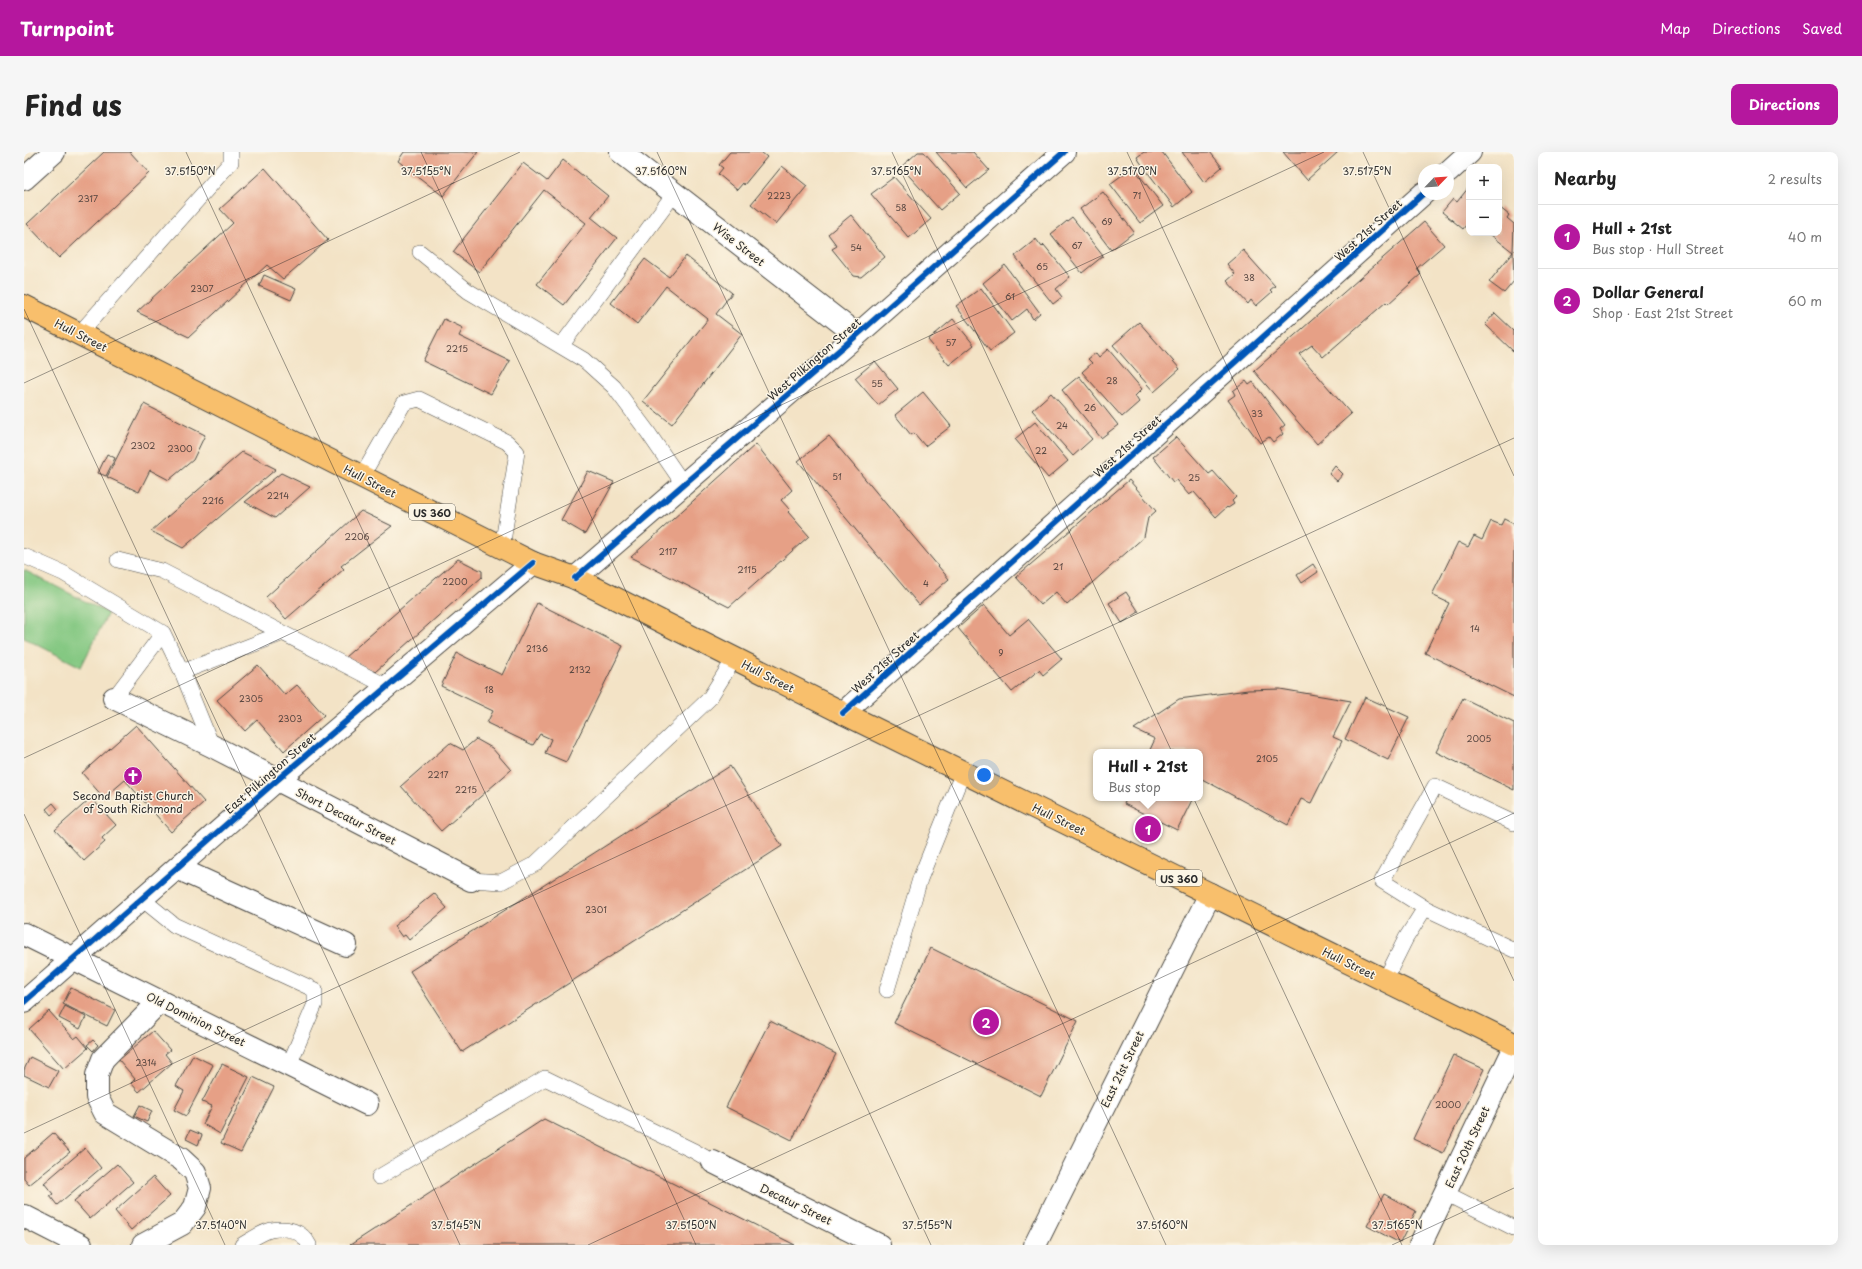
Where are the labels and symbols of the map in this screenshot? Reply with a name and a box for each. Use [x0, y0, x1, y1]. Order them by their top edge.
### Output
text: 37.5150°N [164, 163, 216, 178]
text: 37.5155°N [401, 163, 452, 178]
text: 37.5160°N [635, 163, 687, 178]
text: 37.5165°N [871, 163, 922, 178]
text: 37.5170°N [1107, 163, 1157, 178]
text: 37.5175°N [1342, 163, 1392, 178]
north arrow [1418, 164, 1454, 200]
house number: 2223 [767, 188, 791, 202]
house number: 71 [1133, 188, 1141, 202]
house number: 2317 [78, 191, 98, 205]
street label: West 21st Street [1330, 195, 1406, 265]
house number: 58 [895, 200, 907, 214]
house number: 69 [1101, 214, 1113, 228]
street label: Wise Street [709, 218, 769, 270]
house number: 67 [1071, 238, 1083, 252]
house number: 54 [850, 240, 862, 254]
house number: 65 [1036, 259, 1048, 273]
house number: 38 [1243, 270, 1255, 284]
house number: 2307 [190, 281, 214, 295]
house number: 61 [1005, 289, 1015, 303]
street label: West Pilkington Street [764, 313, 865, 404]
street label: Hull Street [52, 314, 111, 356]
house number: 57 [946, 335, 956, 349]
house number: 2215 [446, 341, 468, 355]
house number: 28 [1106, 373, 1118, 387]
house number: 55 [871, 376, 883, 390]
house number: 26 [1084, 400, 1096, 414]
house number: 33 [1251, 406, 1263, 420]
street label: West 21st Street [1089, 411, 1165, 481]
house number: 24 [1056, 418, 1068, 432]
house number: 2302 [131, 438, 155, 452]
house number: 2300 [167, 441, 193, 455]
house number: 22 [1035, 443, 1047, 457]
street label: Hull Street [341, 460, 400, 502]
house number: 51 [832, 469, 842, 483]
house number: 25 [1188, 470, 1200, 484]
house number: 2214 [267, 488, 289, 502]
house number: 2216 [202, 493, 224, 507]
road number: US 360 [409, 504, 455, 520]
house number: 2206 [344, 529, 370, 543]
house number: 2117 [659, 544, 677, 558]
house number: 21 [1053, 559, 1063, 573]
house number: 2115 [737, 562, 757, 576]
house number: 2200 [442, 574, 468, 588]
house number: 4 [923, 576, 929, 590]
house number: 14 [1470, 621, 1480, 635]
street label: West 21st Street [847, 627, 923, 697]
house number: 2136 [526, 641, 548, 655]
house number: 9 [998, 645, 1004, 659]
street label: Hull Street [739, 655, 798, 697]
house number: 2132 [569, 662, 591, 676]
house number: 18 [484, 682, 494, 696]
house number: 2305 [239, 691, 263, 705]
house number: 2303 [278, 711, 302, 725]
street label: East Pilkington Street [221, 728, 320, 817]
house number: 2005 [1467, 731, 1492, 745]
house number: 2105 [1256, 751, 1278, 765]
church icon: Second Baptist Church of South Richmond [122, 765, 144, 787]
your location [974, 765, 994, 785]
house number: 2217 [427, 767, 449, 781]
house number: 2215 [455, 782, 477, 796]
street label: Short Decatur Street [293, 783, 400, 849]
place label: Second Baptist Church of South Richmond [72, 787, 194, 817]
street label: Hull Street [1030, 799, 1089, 839]
pin: 1 [1135, 814, 1161, 844]
road number: US 360 [1156, 870, 1202, 886]
house number: 2301 [585, 902, 607, 916]
street label: Hull Street [1320, 943, 1379, 983]
street label: Old Dominion Street [144, 988, 249, 1051]
pin: 2 [973, 1007, 999, 1037]
street label: East 21st Street [1096, 1027, 1148, 1110]
house number: 2314 [135, 1055, 157, 1069]
house number: 2000 [1435, 1097, 1461, 1111]
street label: East 20th Street [1441, 1103, 1494, 1191]
street label: Decatur Street [757, 1179, 835, 1229]
text: 37.5140°N [195, 1217, 247, 1232]
text: 37.5145°N [431, 1217, 481, 1232]
text: 37.5150°N [665, 1217, 717, 1232]
text: 37.5155°N [902, 1217, 953, 1232]
text: 37.5160°N [1136, 1217, 1188, 1232]
text: 37.5165°N [1372, 1217, 1423, 1232]

